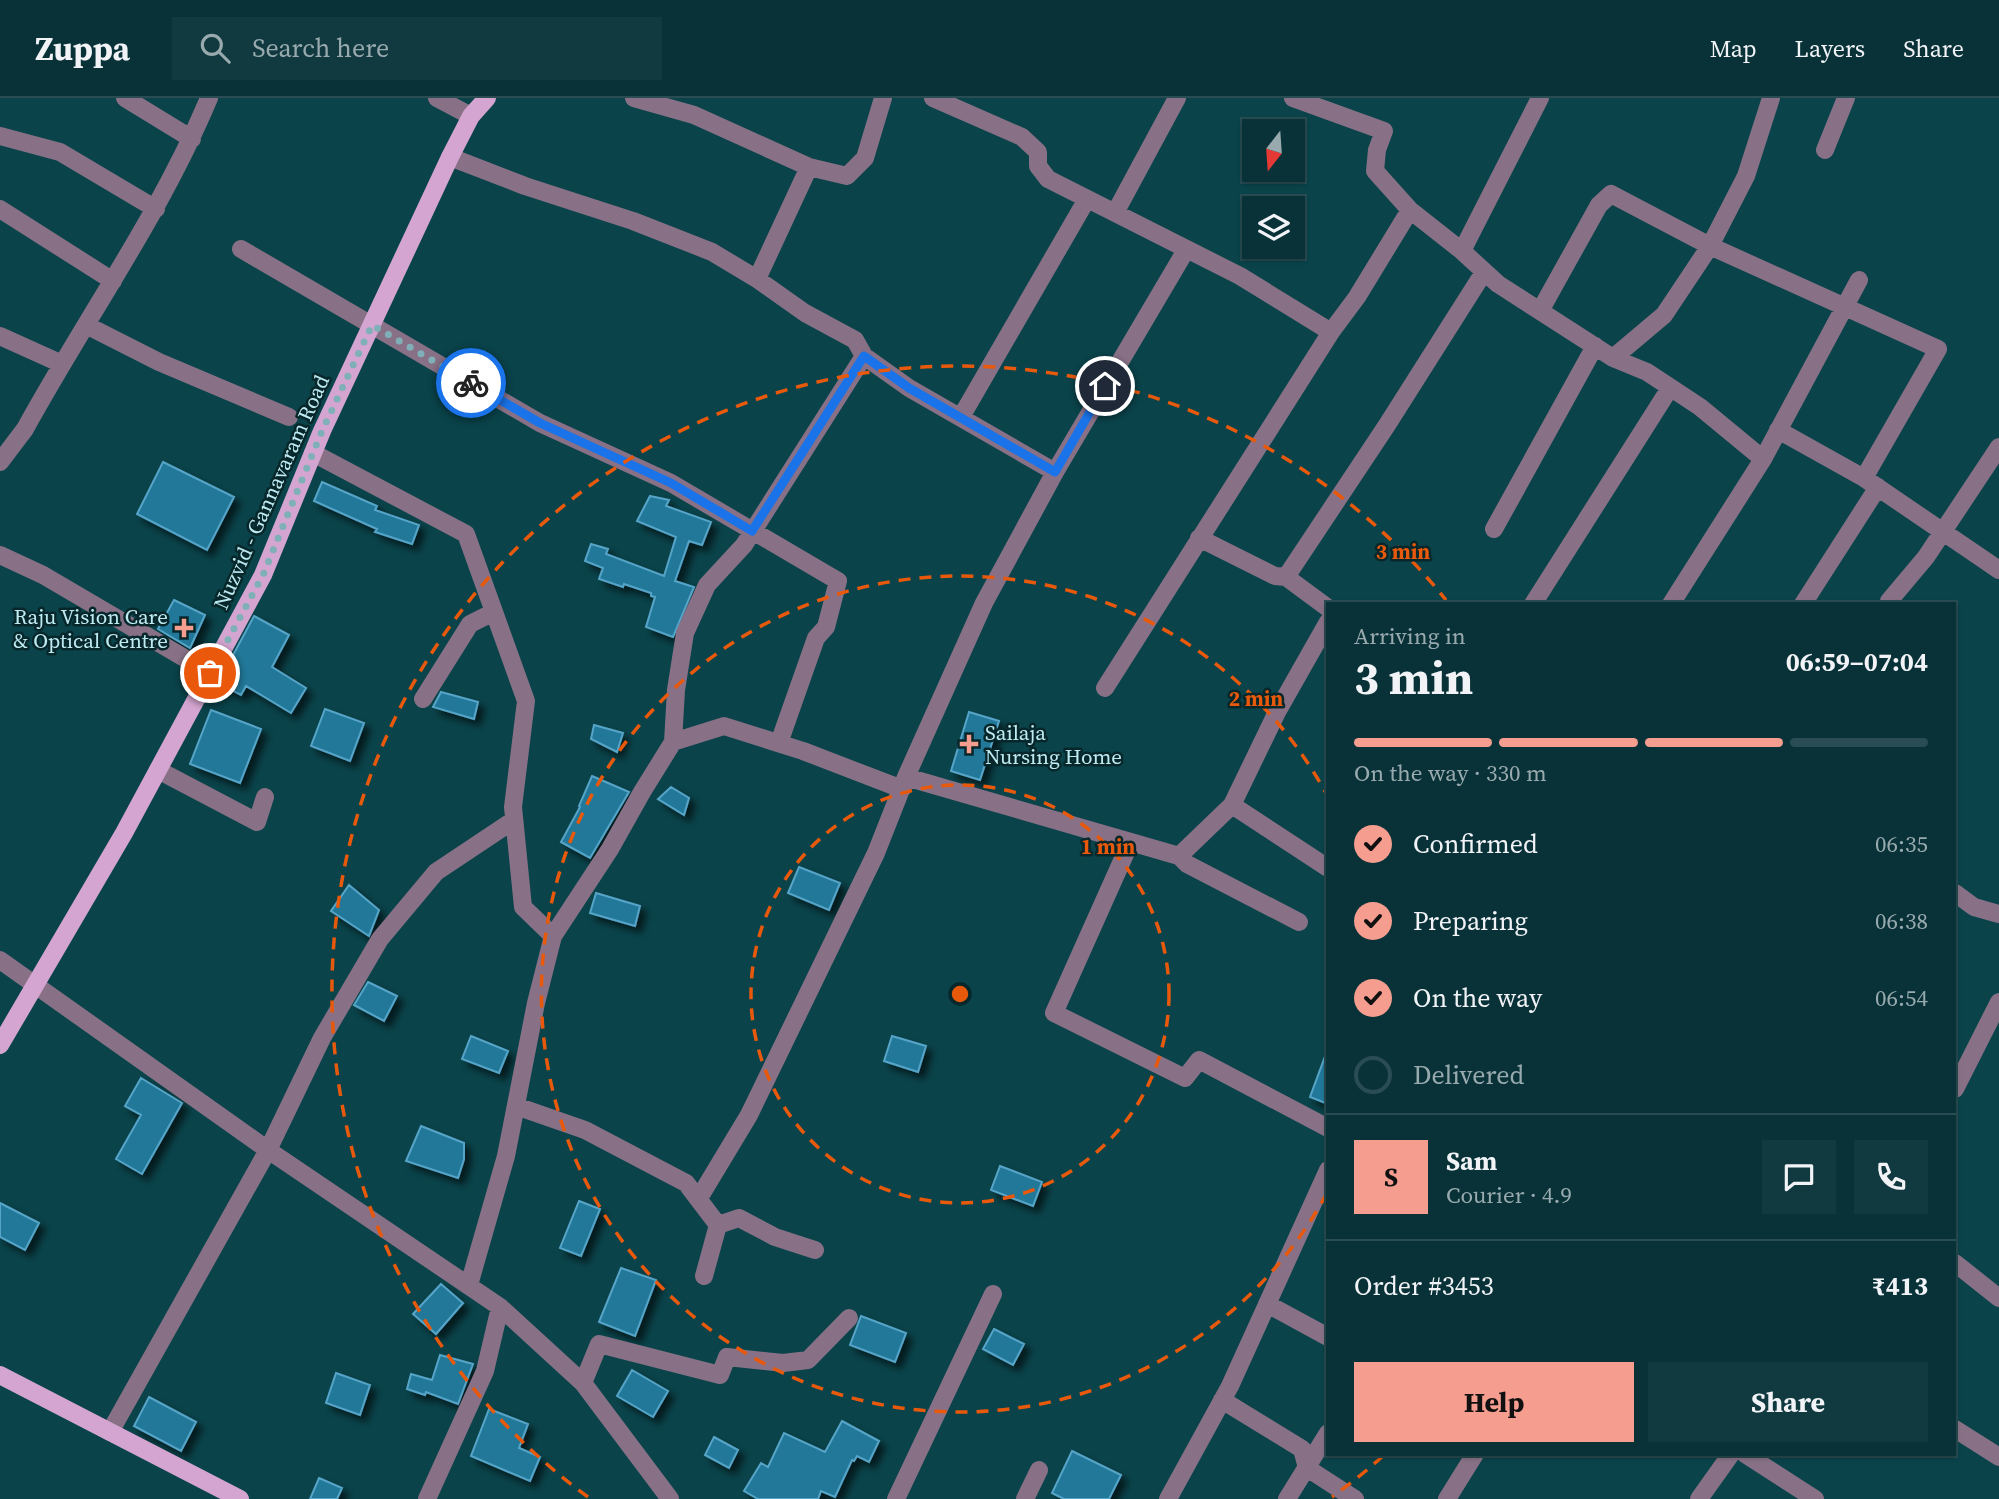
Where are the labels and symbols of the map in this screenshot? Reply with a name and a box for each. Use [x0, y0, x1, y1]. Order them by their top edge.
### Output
north arrow [1242, 119, 1306, 182]
courier [436, 348, 506, 418]
pin [1075, 356, 1135, 416]
street label: Nuzvid - Gannavaram Road [206, 370, 336, 614]
text: 3 min [1376, 537, 1430, 566]
place label: Raju Vision Care & Optical Centre [13, 602, 168, 655]
marker: Raju Vision Care & Optical Centre [174, 618, 194, 638]
pin [180, 643, 240, 703]
text: 2 min [1229, 684, 1283, 713]
place label: Sailaja Nursing Home [985, 718, 1122, 771]
marker: Sailaja Nursing Home [959, 734, 979, 754]
text: 1 min [1081, 832, 1135, 861]
centre of rings [948, 982, 972, 1006]

